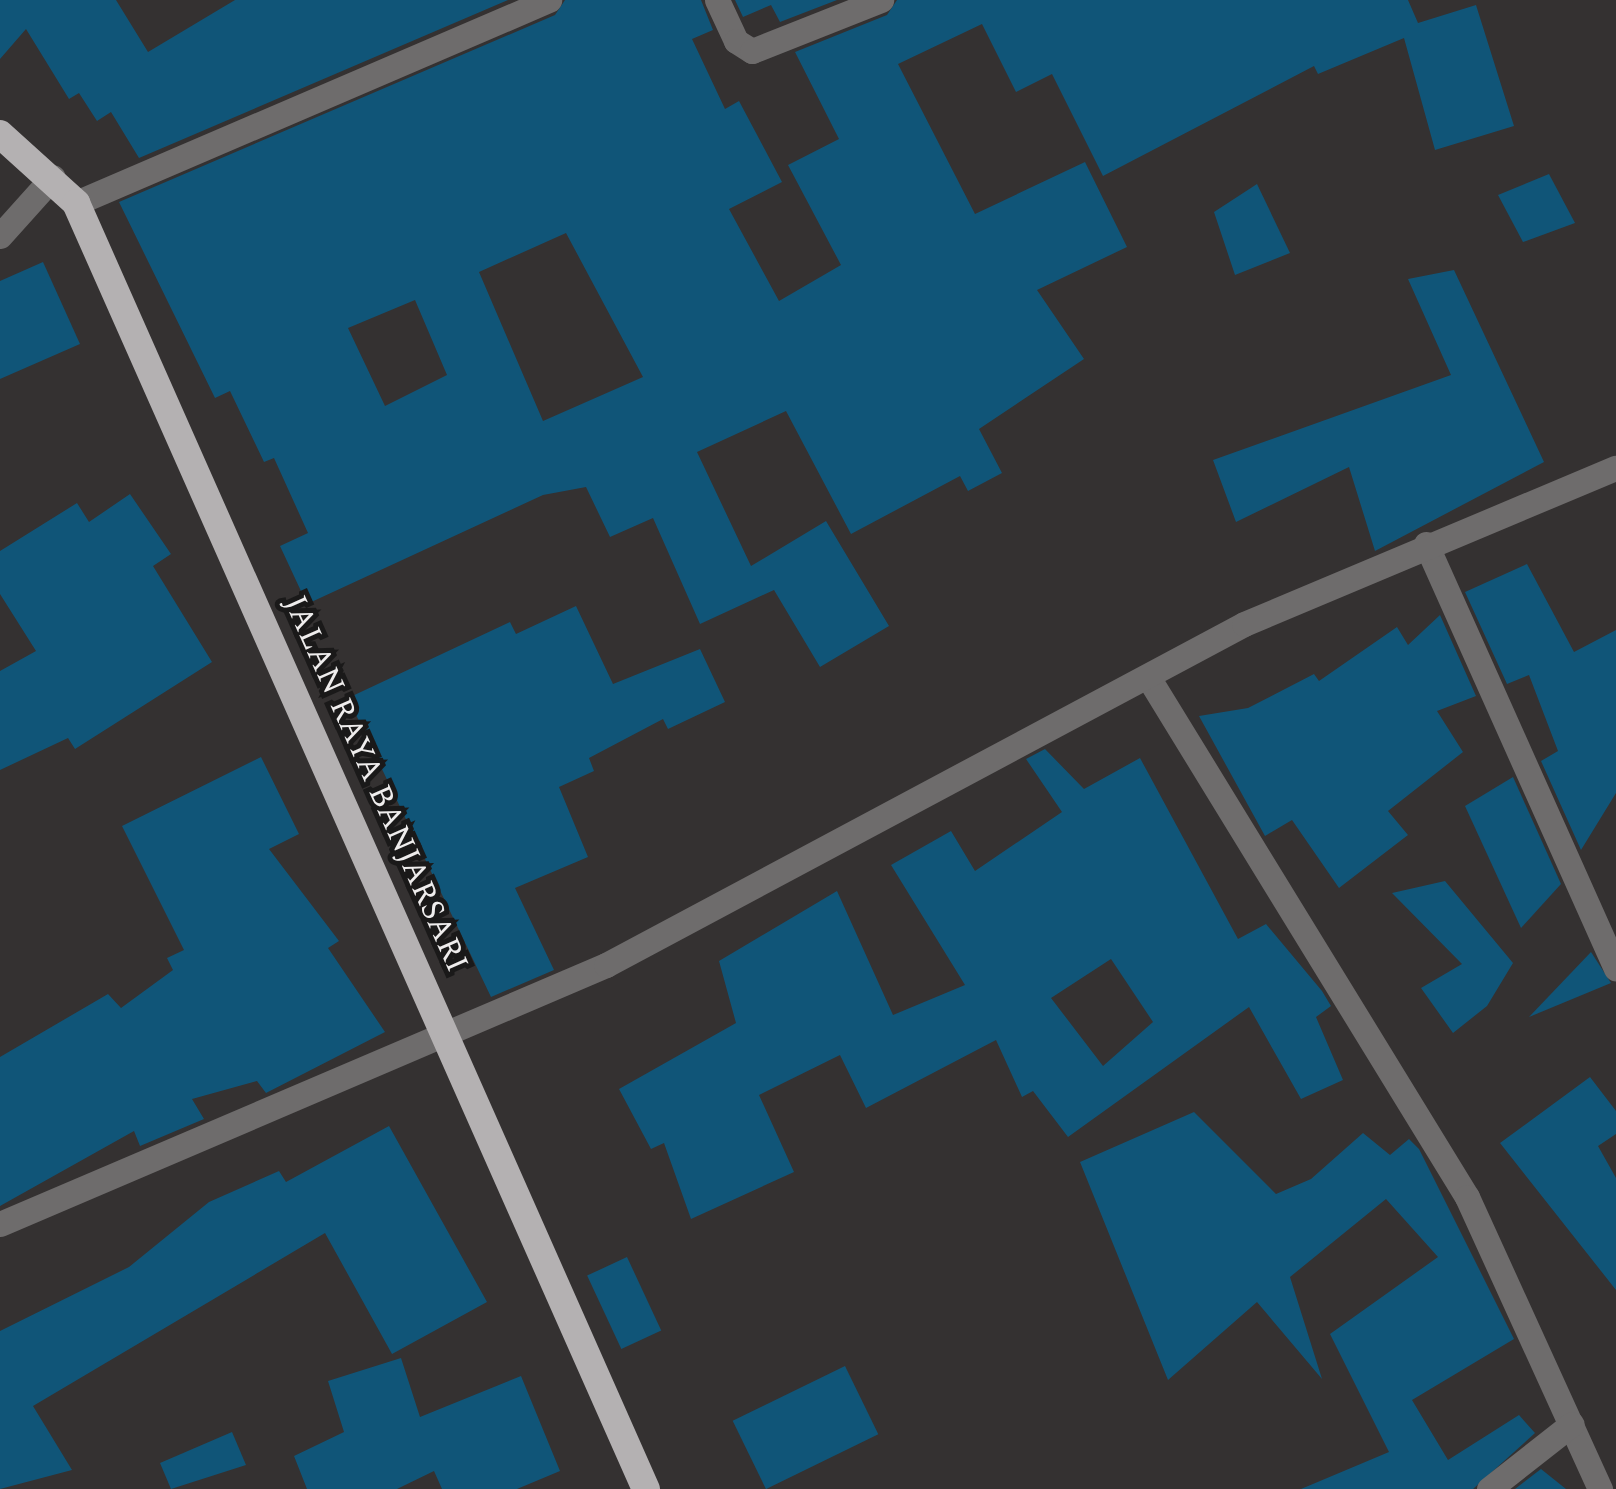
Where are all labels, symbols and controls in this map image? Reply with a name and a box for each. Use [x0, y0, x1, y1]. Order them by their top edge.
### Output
street label: JALAN RAYA BANJARSARI [274, 590, 476, 978]

